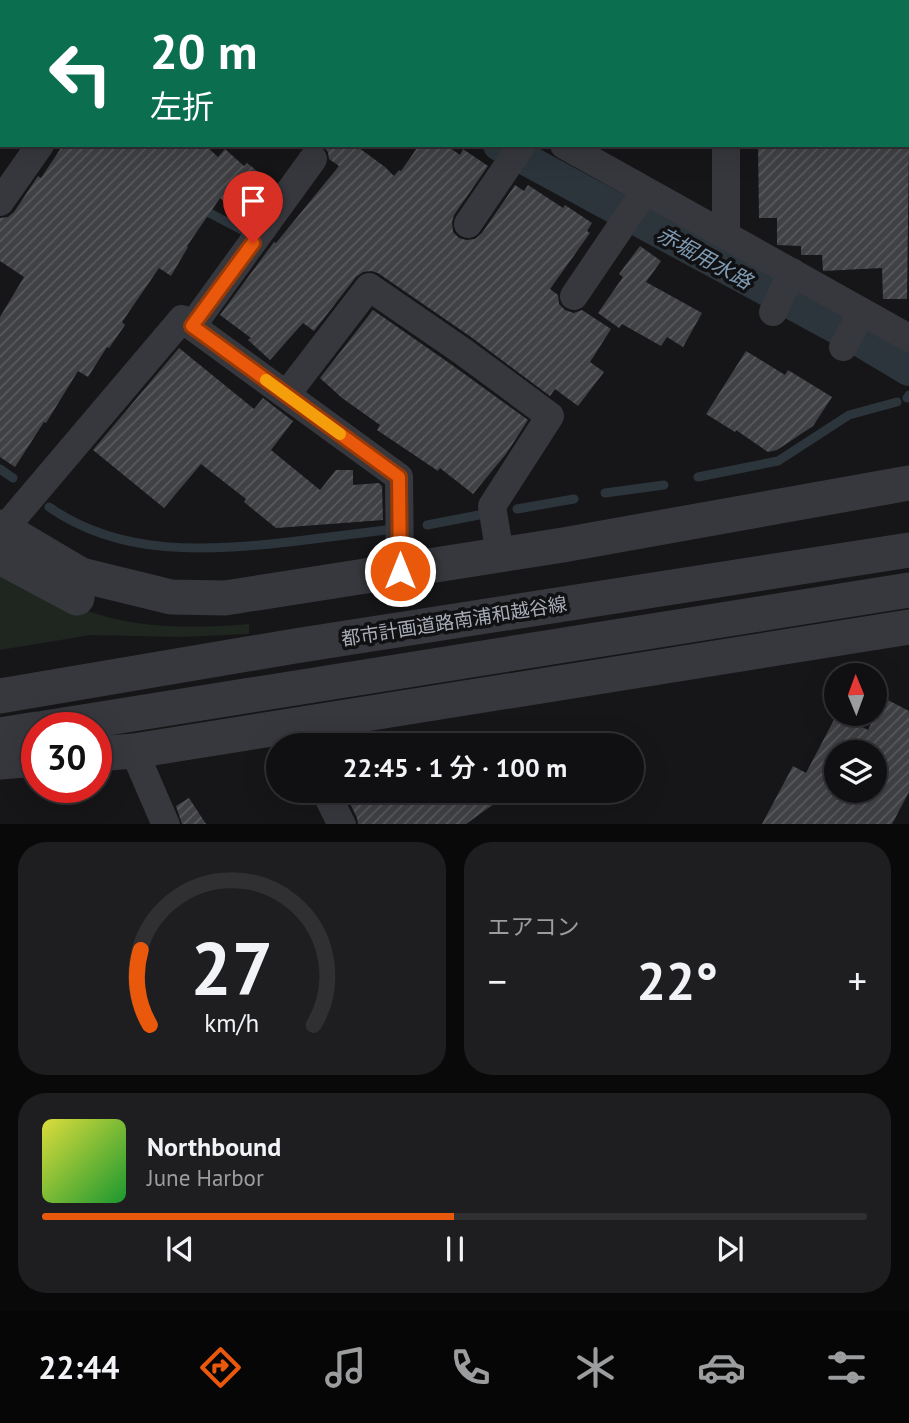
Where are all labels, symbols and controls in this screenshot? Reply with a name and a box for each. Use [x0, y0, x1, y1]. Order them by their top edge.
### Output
text: 20 m [150, 19, 257, 83]
icon: left [35, 28, 126, 119]
text: 左折 [150, 85, 214, 127]
pin [223, 171, 283, 243]
icon: arrive [234, 182, 272, 220]
water label: 赤堀用水路 [652, 220, 758, 296]
position arrow [363, 534, 437, 608]
street label: 都市計画道路南浦和越谷線 [340, 591, 568, 651]
north arrow [824, 663, 887, 726]
map controls [824, 663, 887, 803]
speed limit sign: 30 [21, 712, 112, 803]
button: layers [824, 740, 887, 803]
text: 22:45 · 1 分 · 100 m [343, 751, 567, 784]
text: エアコン [488, 912, 580, 941]
text: 27 [190, 921, 273, 1015]
text: 22° [636, 947, 718, 1014]
text: − [488, 956, 507, 1005]
text: + [848, 956, 867, 1005]
text: km/h [204, 1006, 259, 1038]
text: Northbound [147, 1130, 281, 1163]
text: June Harbor [147, 1163, 264, 1192]
icon: previous [161, 1230, 199, 1268]
icon: pause [436, 1230, 474, 1268]
icon: next [711, 1230, 749, 1268]
icon: directions [196, 1343, 245, 1392]
icon: music [321, 1343, 370, 1392]
icon: phone [446, 1343, 495, 1392]
icon: climate [571, 1343, 620, 1392]
icon: car [697, 1343, 746, 1392]
icon: filters [822, 1343, 871, 1392]
text: 22:44 [38, 1346, 119, 1388]

